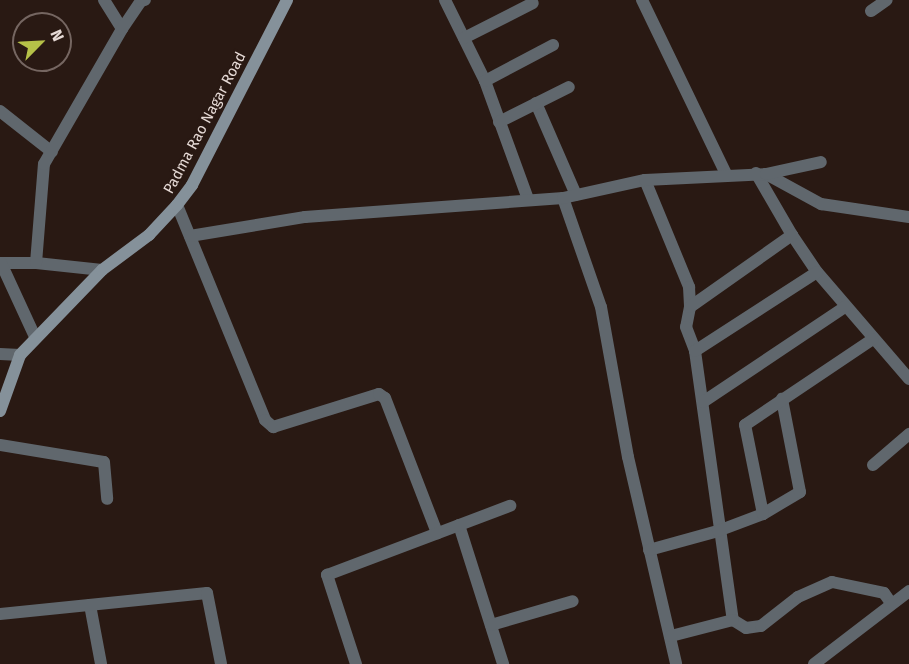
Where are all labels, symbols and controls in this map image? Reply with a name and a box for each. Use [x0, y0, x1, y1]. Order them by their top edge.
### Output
north arrow [12, 12, 72, 72]
text: N [46, 27, 68, 44]
street label: Padma Rao Nagar Road [160, 49, 250, 197]

